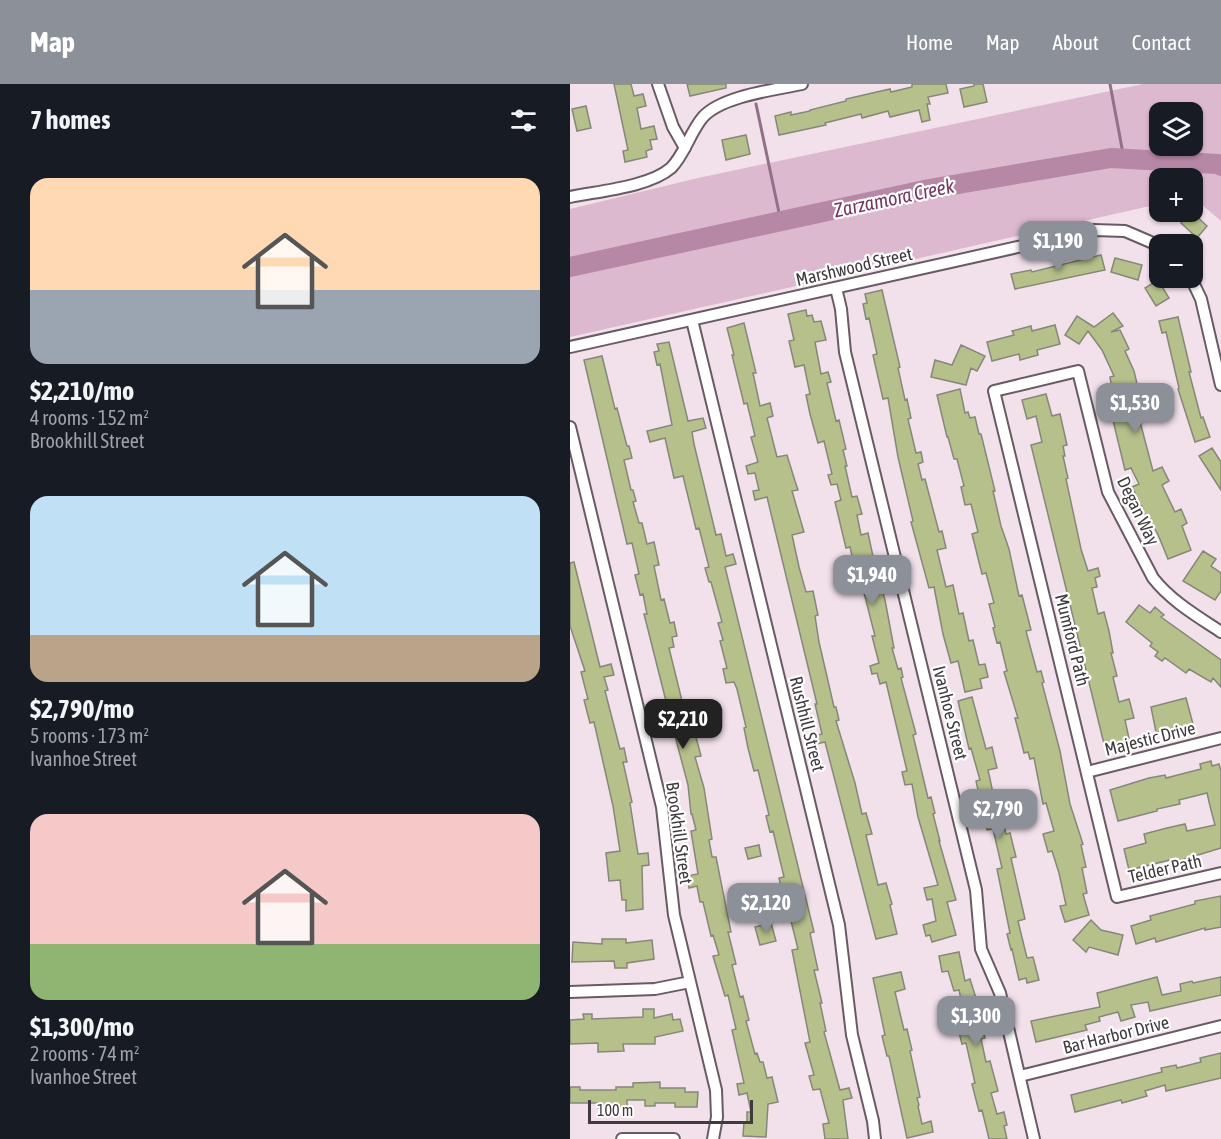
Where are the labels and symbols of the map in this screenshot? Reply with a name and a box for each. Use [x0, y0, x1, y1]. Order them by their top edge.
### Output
water label: Zarzamora Creek [832, 173, 956, 221]
pin: $1,190 [1009, 221, 1107, 272]
street label: Marshwood Street [794, 243, 914, 290]
pin: $1,530 [1086, 383, 1184, 434]
street label: Degan Way [1113, 473, 1164, 548]
pin: $1,940 [823, 555, 921, 606]
street label: Mumford Path [1051, 592, 1094, 688]
street label: Ivanhoe Street [929, 664, 972, 762]
street label: Rushhill Street [786, 674, 829, 774]
pin: $2,210 [634, 699, 732, 750]
street label: Majestic Drive [1102, 717, 1197, 760]
street label: Brookhill Street [662, 780, 697, 885]
pin: $2,790 [949, 789, 1047, 840]
street label: Telder Path [1126, 850, 1204, 887]
pin: $2,120 [717, 883, 815, 934]
pin: $1,300 [927, 996, 1025, 1047]
street label: Bar Harbor Drive [1061, 1011, 1171, 1058]
scale bar [588, 1097, 753, 1124]

